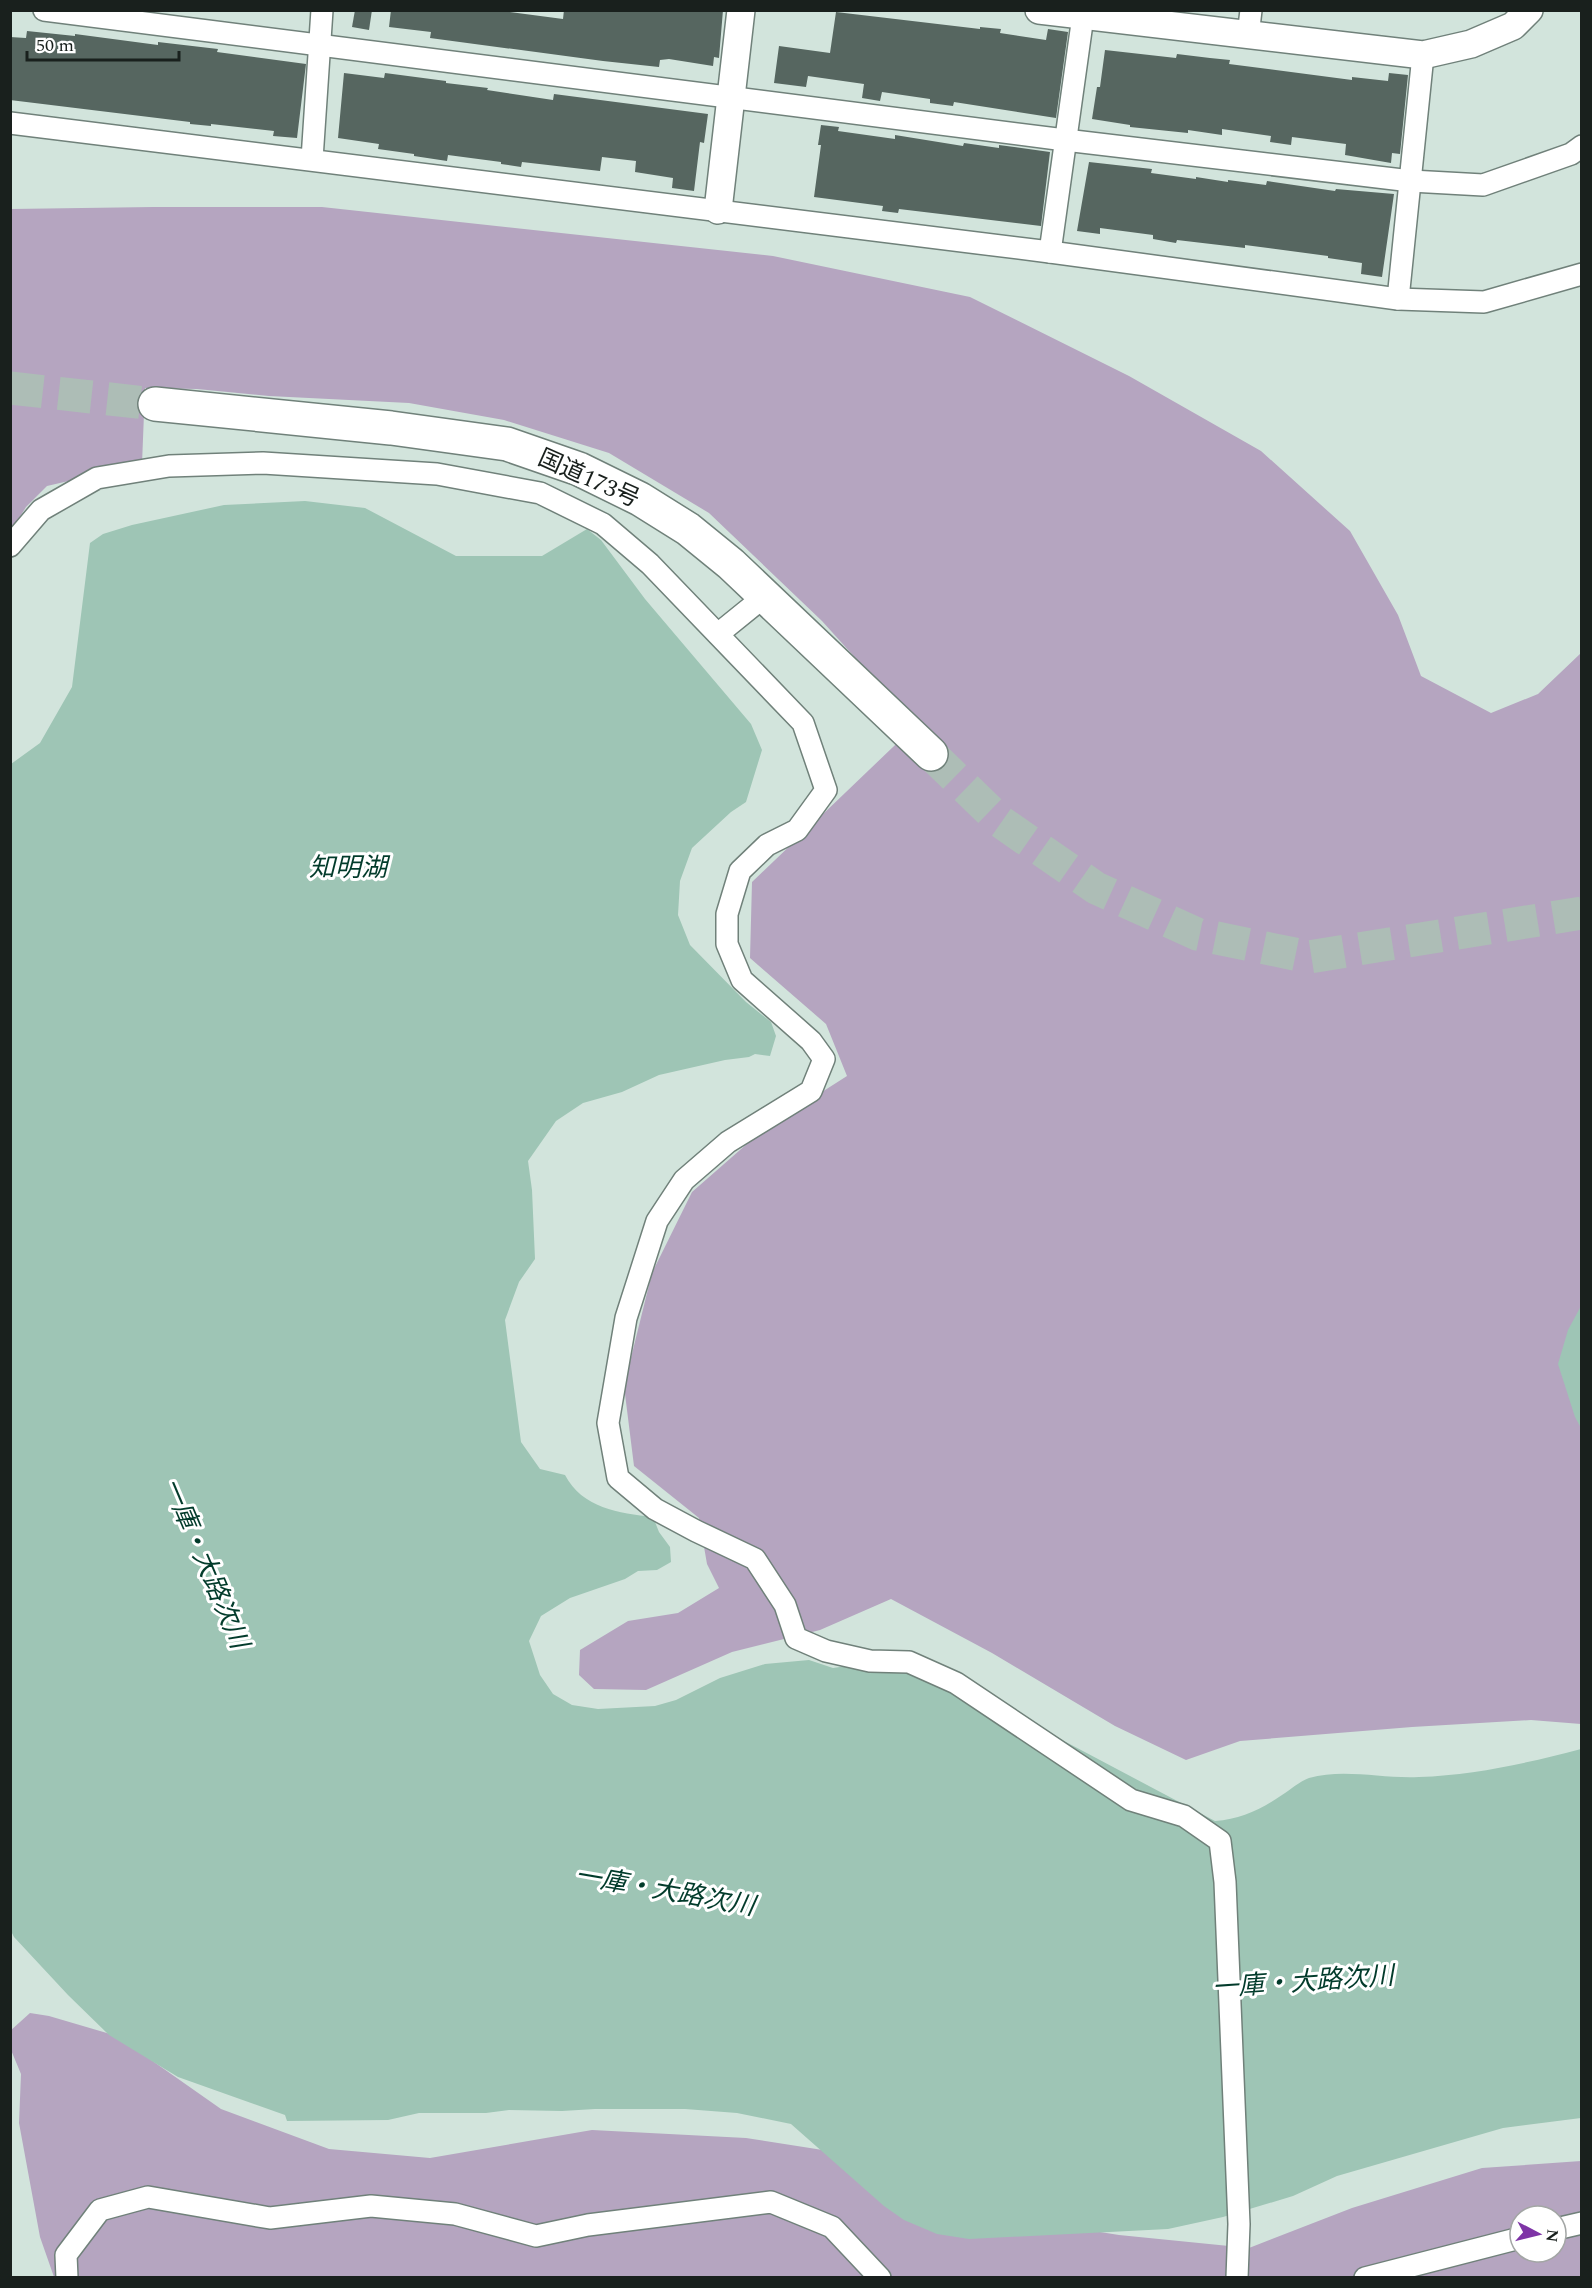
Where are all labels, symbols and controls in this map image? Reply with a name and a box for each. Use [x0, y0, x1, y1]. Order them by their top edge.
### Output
scale bar [27, 24, 178, 62]
text: 50 m [36, 32, 74, 59]
street label: 国道173号 [532, 441, 645, 517]
water label: 知明湖 [309, 848, 391, 888]
water label: 一庫・大路次川 [151, 1472, 260, 1658]
water label: 一庫・大路次川 [572, 1855, 761, 1927]
water label: 一庫・大路次川 [1211, 1955, 1398, 2008]
north arrow [1508, 2204, 1568, 2264]
text: N [1539, 2228, 1565, 2244]

